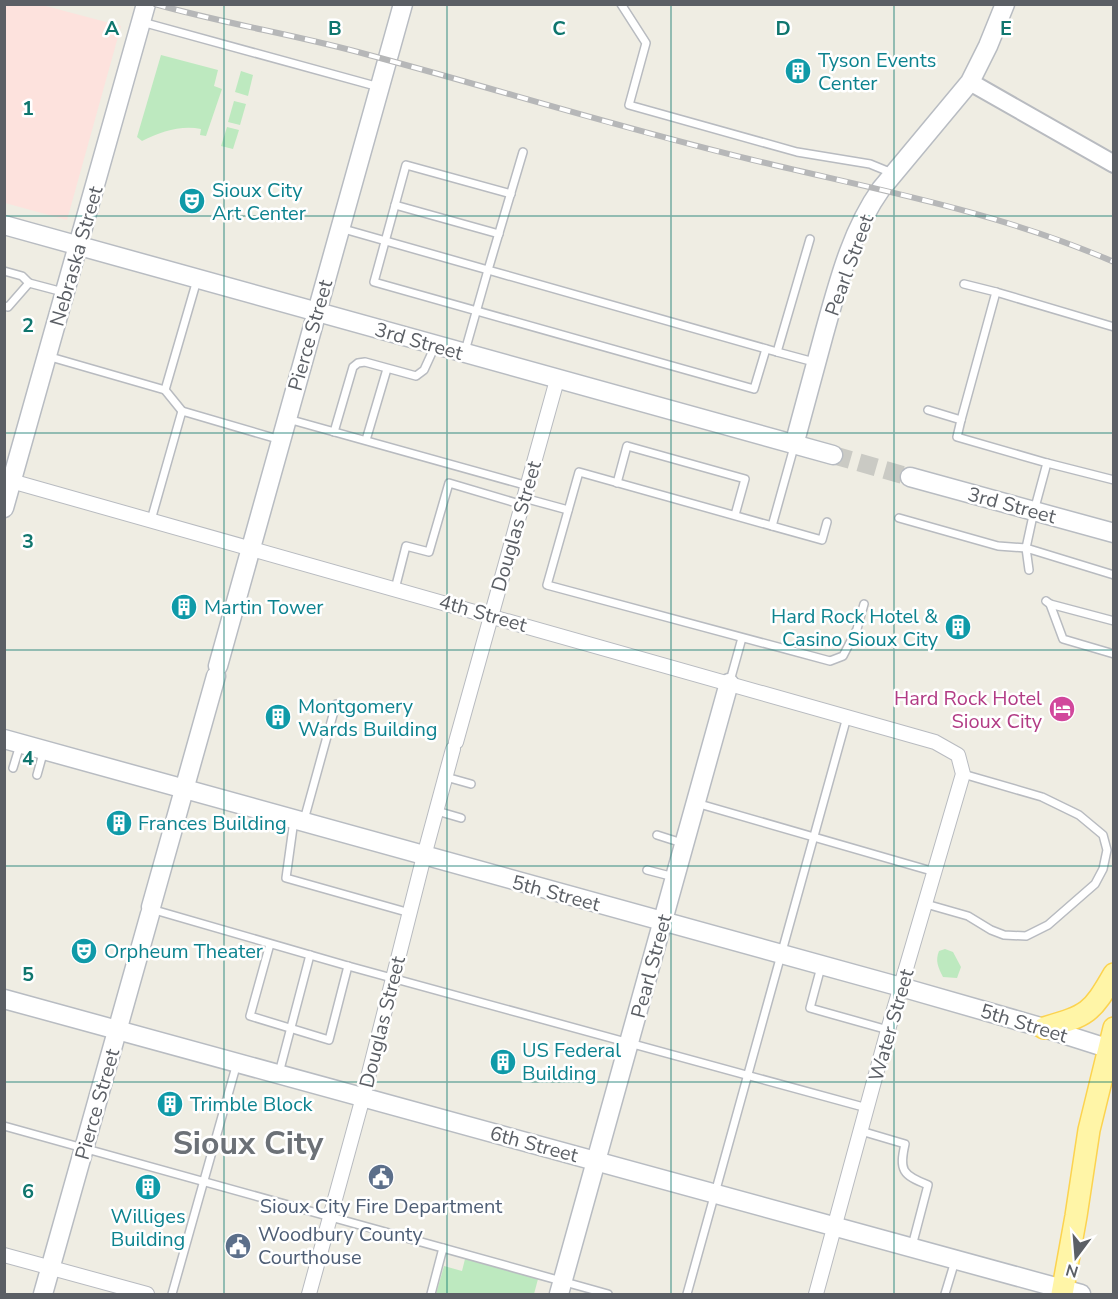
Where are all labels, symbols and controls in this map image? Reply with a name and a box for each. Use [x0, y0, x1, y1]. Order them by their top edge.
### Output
text: A [105, 15, 120, 42]
text: B [328, 15, 342, 42]
text: C [552, 15, 566, 42]
text: D [775, 15, 791, 42]
text: E [1000, 15, 1012, 42]
place label: Tyson Events Center [818, 47, 936, 97]
building icon: Tyson Events Center [783, 56, 813, 86]
text: 1 [22, 95, 34, 122]
place label: Sioux City Art Center [212, 177, 306, 227]
street label: Nebraska Street [44, 182, 110, 329]
theatre icon: Sioux City Art Center [177, 186, 207, 216]
street label: Pearl Street [819, 210, 881, 320]
street label: Pierce Street [282, 275, 339, 394]
text: 2 [22, 312, 34, 339]
street label: 3rd Street [372, 316, 467, 367]
street label: Douglas Street [485, 457, 548, 595]
street label: 3rd Street [965, 481, 1060, 530]
text: 3 [22, 528, 34, 555]
street label: 4th Street [436, 588, 531, 639]
building icon: Martin Tower [169, 592, 199, 622]
place label: Martin Tower [204, 594, 324, 621]
place label: Hard Rock Hotel & Casino Sioux City [771, 603, 939, 653]
building icon: Hard Rock Hotel & Casino Sioux City [943, 612, 973, 642]
place label: Hard Rock Hotel Sioux City [894, 685, 1043, 735]
place label: Montgomery Wards Building [298, 693, 438, 743]
hotel icon: Hard Rock Hotel Sioux City [1047, 694, 1077, 724]
building icon: Montgomery Wards Building [263, 702, 293, 732]
text: 4 [22, 745, 34, 772]
building icon: Frances Building [104, 808, 134, 838]
place label: Frances Building [138, 810, 287, 837]
street label: 5th Street [509, 869, 604, 918]
street label: Pearl Street [625, 910, 679, 1021]
theatre icon: Orpheum Theater [69, 936, 99, 966]
place label: Orpheum Theater [104, 938, 263, 965]
street label: Douglas Street [353, 953, 412, 1091]
text: 5 [22, 961, 34, 988]
street label: Water Street [863, 965, 921, 1085]
street label: 5th Street [977, 997, 1072, 1050]
place label: US Federal Building [522, 1037, 621, 1087]
street label: Pierce Street [69, 1044, 126, 1163]
building icon: US Federal Building [488, 1047, 518, 1077]
building icon: Trimble Block [155, 1089, 185, 1119]
place label: Trimble Block [190, 1091, 313, 1118]
street label: 6th Street [487, 1120, 582, 1169]
district label: Sioux City [173, 1122, 325, 1165]
public building icon: Sioux City Fire Department [366, 1162, 396, 1192]
building icon: Williges Building [133, 1172, 163, 1202]
text: 6 [22, 1178, 34, 1205]
place label: Sioux City Fire Department [260, 1193, 503, 1220]
place label: Williges Building [110, 1203, 186, 1253]
place label: Woodbury County Courthouse [258, 1221, 423, 1271]
north arrow [1046, 1227, 1106, 1287]
public building icon: Woodbury County Courthouse [223, 1231, 253, 1261]
text: N [1063, 1258, 1081, 1283]

